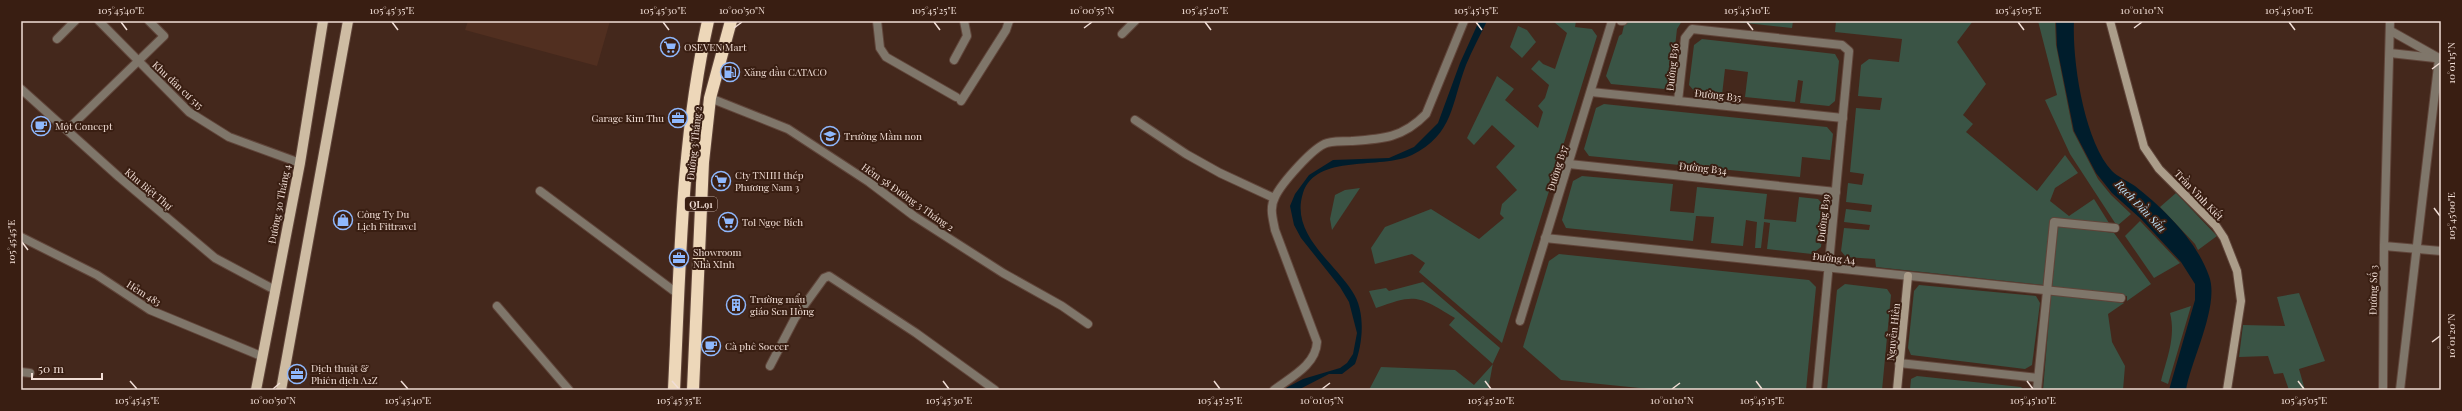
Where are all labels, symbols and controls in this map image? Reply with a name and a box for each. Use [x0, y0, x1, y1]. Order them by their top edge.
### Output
text: 105°45'40"E [98, 3, 144, 17]
text: 105°45'35"E [370, 3, 414, 17]
text: 105°45'30"E [640, 3, 686, 17]
text: 10°00'50"N [719, 3, 765, 17]
text: 105°45'25"E [911, 3, 957, 17]
text: 10°00'55"N [1070, 3, 1114, 17]
text: 105°45'20"E [1182, 3, 1228, 17]
text: 105°45'15"E [1454, 3, 1498, 17]
text: 105°45'10"E [1724, 3, 1770, 17]
text: 105°45'05"E [1995, 3, 2041, 17]
text: 10°01'10"N [2120, 3, 2164, 17]
text: 105°45'00"E [2265, 3, 2313, 17]
supermarket icon: OSEVEN Mart [659, 36, 681, 58]
place label: OSEVEN Mart [684, 40, 747, 54]
street label: Đường B36 [1663, 42, 1681, 92]
text: 10°01'15"N [2444, 42, 2458, 84]
street label: Khu dân cư 515 [149, 58, 207, 112]
fuel station icon: Xăng dầu CATACO [719, 61, 741, 83]
place label: Xăng dầu CATACO [744, 65, 827, 79]
street label: Đường B35 [1694, 86, 1742, 104]
street label: Đường 3 Tháng 2 [683, 105, 705, 181]
office icon: Garage Kim Thu [667, 107, 689, 129]
place label: Garage Kim Thu [591, 111, 664, 125]
cafe icon: Một Concept [30, 115, 52, 137]
place label: Một Concept [55, 119, 113, 133]
school or university icon: Trường Mầm non [819, 125, 841, 147]
place label: Trường Mầm non [844, 129, 922, 143]
street label: Đường B37 [1543, 143, 1571, 193]
street label: Đường B34 [1678, 159, 1728, 177]
street label: Hẻm 58 Đường 3 Tháng 2 [859, 160, 957, 234]
street label: Đường 30 Tháng 4 [264, 163, 294, 245]
street label: Khu Biệt Thự [122, 165, 176, 213]
street label: Trần Vĩnh Kiết [2171, 167, 2227, 224]
place label: Cty TNHH thép Phương Nam 3 [735, 168, 804, 194]
supermarket icon: Cty TNHH thép Phương Nam 3 [710, 170, 732, 192]
water label: Rạch Đầu Sấu [2112, 175, 2170, 235]
text: 105°45'00"E [2444, 192, 2458, 240]
street label: Đường B39 [1814, 193, 1832, 243]
road number: QL.91 [685, 197, 717, 211]
place label: Công Ty Du Lịch Fittravel [357, 207, 417, 233]
shop icon: Công Ty Du Lịch Fittravel [332, 209, 354, 231]
supermarket icon: Tol Ngọc Bích [717, 211, 739, 233]
place label: Tol Ngọc Bích [742, 215, 803, 229]
text: 105°45'45"E [4, 220, 18, 264]
place label: Showroom Nhà XInh [693, 245, 742, 271]
office icon: Showroom Nhà XInh [668, 247, 690, 269]
street label: Đường A4 [1812, 249, 1856, 267]
street label: Đường Số 3 [2366, 264, 2380, 315]
street label: Hẻm 483 [124, 277, 164, 309]
place label: Trường mẩu giáo Sen Hồng [750, 292, 815, 318]
building icon: Trường mẩu giáo Sen Hồng [725, 294, 747, 316]
street label: Nguyễn Hiền [1883, 302, 1903, 362]
text: 10°01'20"N [2444, 314, 2458, 358]
cafe icon: Cà phê Soccer [700, 335, 722, 357]
place label: Cà phê Soccer [725, 339, 789, 353]
scale bar [32, 355, 102, 381]
text: 50 m [38, 360, 64, 376]
place label: Dịch thuật & Phiên dịch A2Z [311, 361, 378, 387]
office icon: Dịch thuật & Phiên dịch A2Z [286, 363, 308, 385]
text: 105°45'45"E [115, 393, 159, 407]
text: 10°00'50"N [250, 393, 296, 407]
text: 105°45'40"E [385, 393, 431, 407]
text: 105°45'35"E [657, 393, 701, 407]
text: 105°45'30"E [926, 393, 972, 407]
text: 105°45'25"E [1197, 393, 1243, 407]
text: 10°01'05"N [1300, 393, 1344, 407]
text: 105°45'20"E [1468, 393, 1514, 407]
text: 10°01'10"N [1650, 393, 1694, 407]
text: 105°45'15"E [1740, 393, 1784, 407]
text: 105°45'10"E [2010, 393, 2056, 407]
text: 105°45'05"E [2281, 393, 2327, 407]

